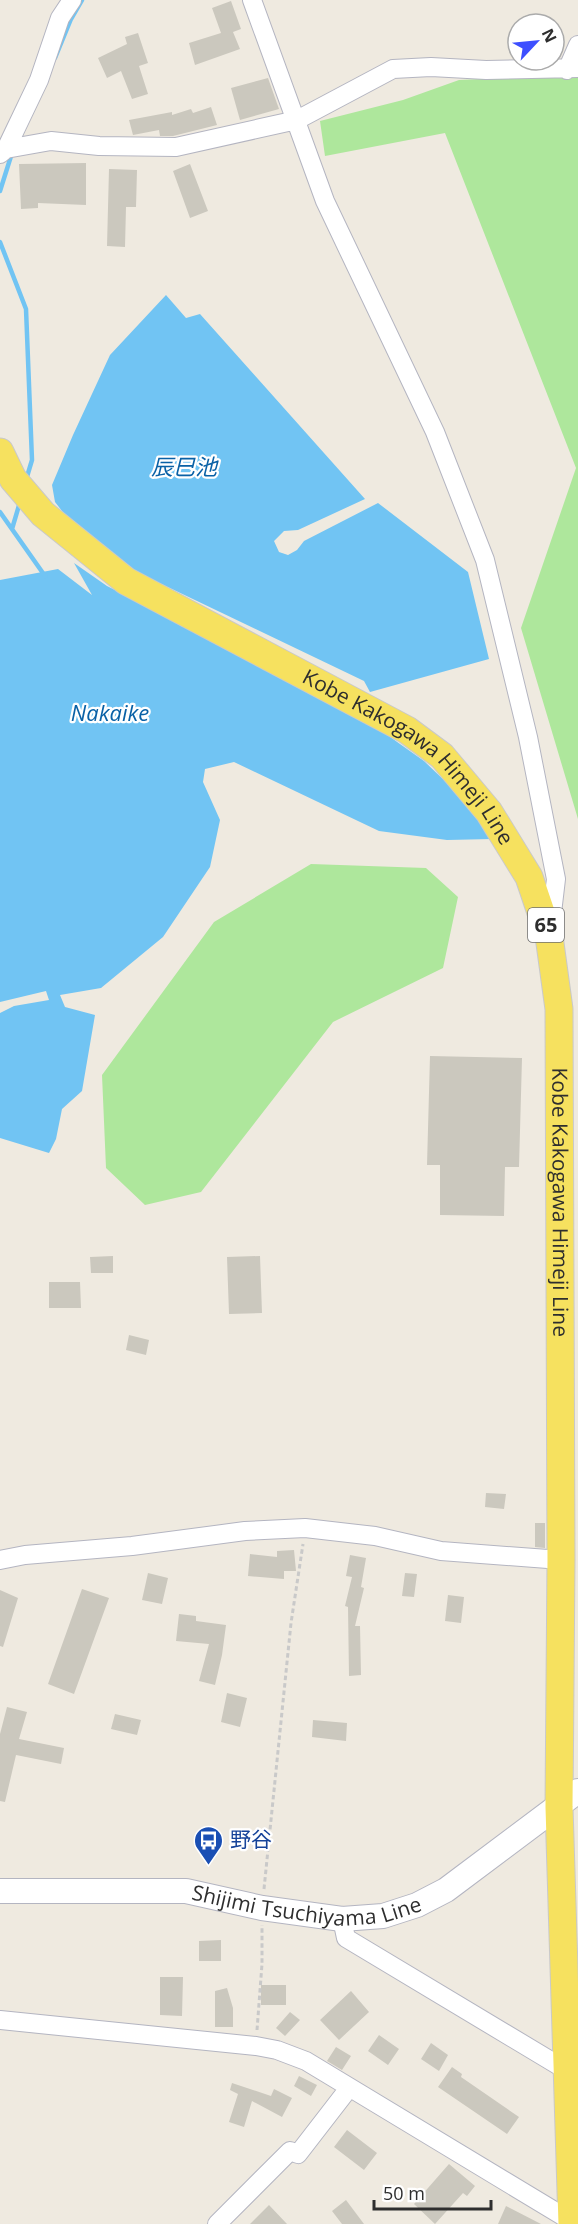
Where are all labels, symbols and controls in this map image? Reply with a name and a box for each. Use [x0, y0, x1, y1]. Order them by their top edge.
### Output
north arrow [506, 12, 566, 72]
text: N [537, 25, 562, 46]
water label: 辰巳池 [151, 451, 219, 481]
street label: Kobe Kakogawa Himeji Line [298, 662, 521, 850]
water label: Nakaike [71, 697, 149, 727]
road number: 65 [528, 908, 564, 942]
street label: Kobe Kakogawa Himeji Line [546, 1067, 575, 1337]
bus stop icon: 野谷 [193, 1824, 225, 1866]
place label: 野谷 [230, 1825, 272, 1853]
street label: Shijimi Tsuchiyama Line [189, 1878, 425, 1932]
scale bar [374, 2173, 491, 2211]
text: 50 m [383, 2181, 425, 2205]

